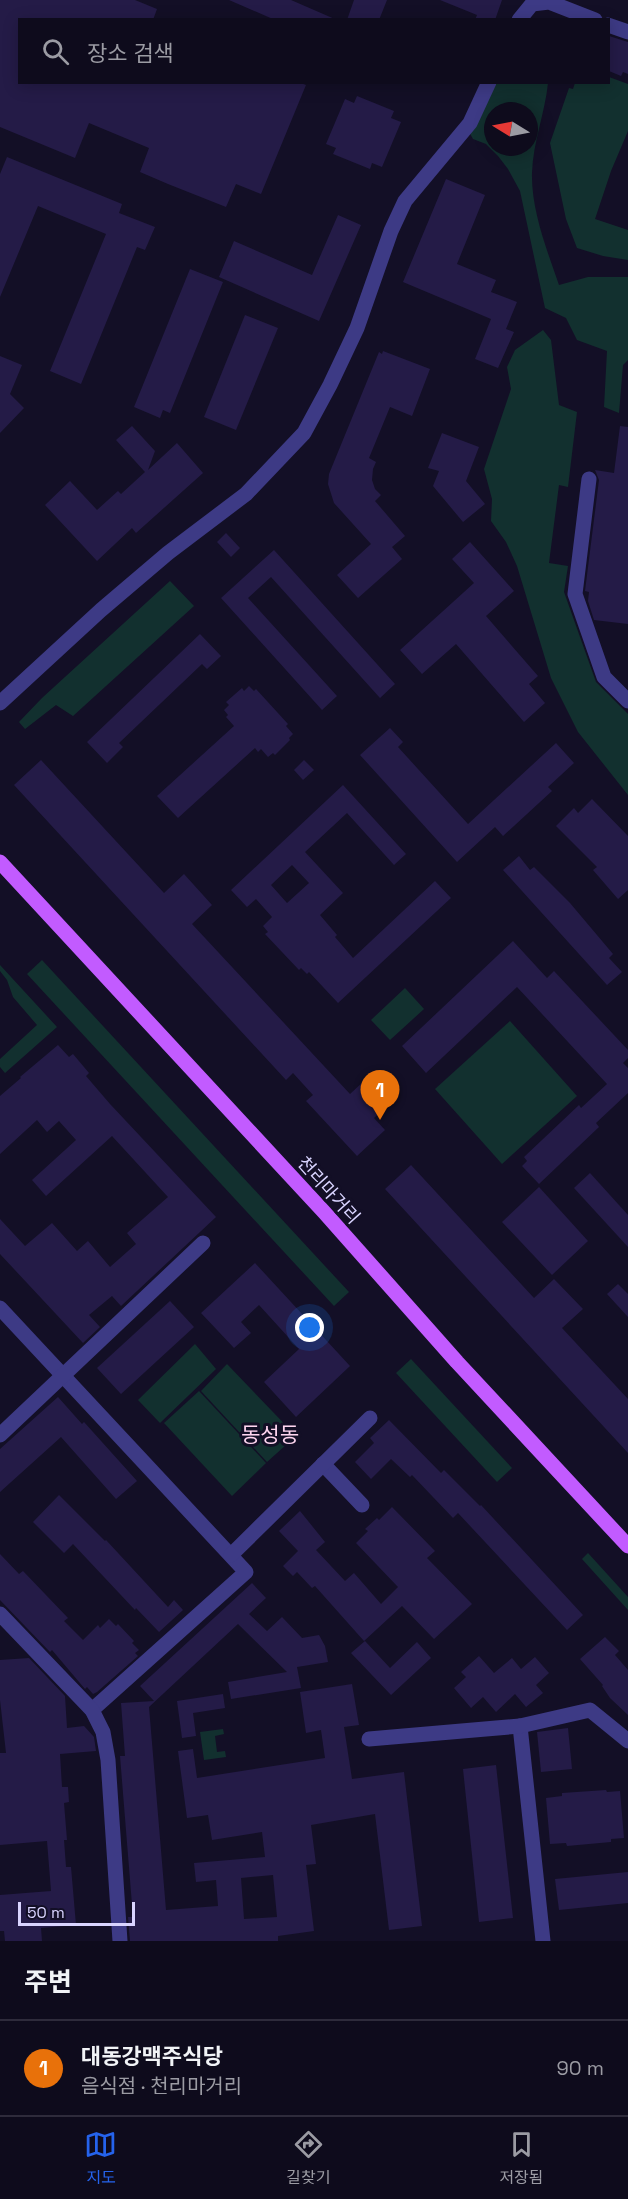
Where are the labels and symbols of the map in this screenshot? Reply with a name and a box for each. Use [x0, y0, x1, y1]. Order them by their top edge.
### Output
north arrow [484, 102, 538, 156]
pin: 1 [360, 1070, 400, 1120]
street label: 천리마거리 [293, 1152, 365, 1228]
your location [295, 1313, 324, 1342]
district label: 동성동 [241, 1421, 299, 1448]
scale bar [18, 1899, 135, 1926]

